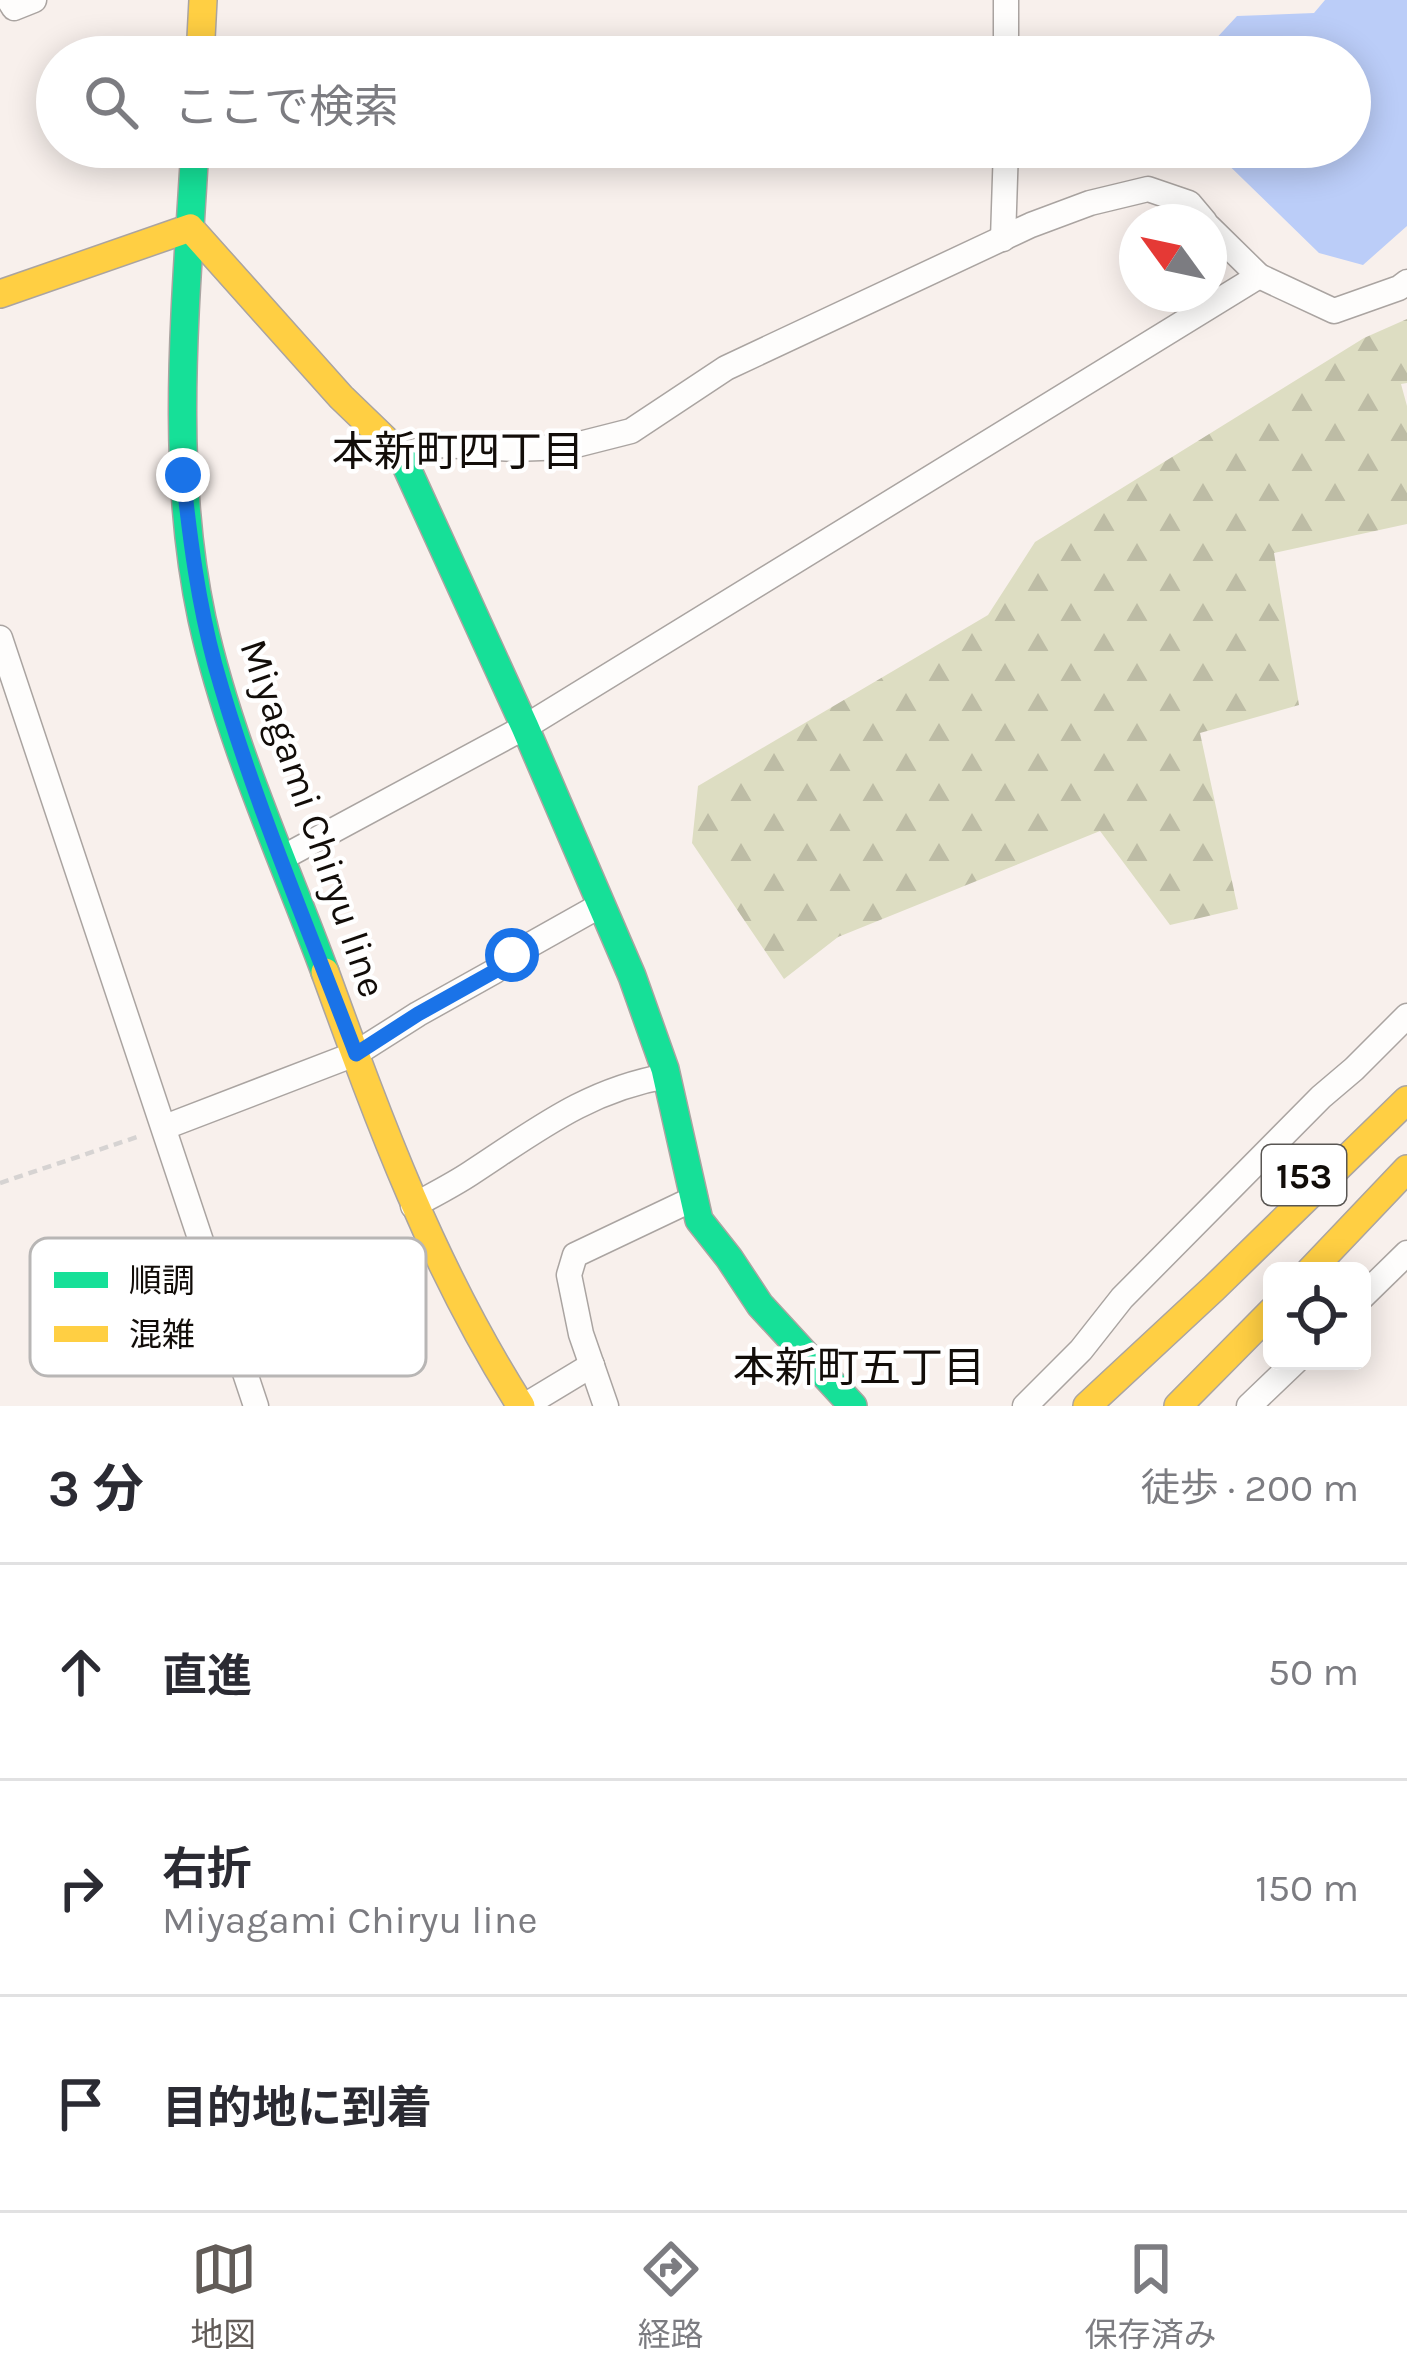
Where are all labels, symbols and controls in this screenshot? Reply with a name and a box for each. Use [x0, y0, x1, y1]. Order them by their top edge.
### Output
search box [36, 36, 1371, 168]
icon: search [78, 69, 144, 135]
text: ここで検索 [174, 81, 399, 133]
north arrow [1119, 204, 1227, 312]
district label: 本新町四丁目 [332, 427, 584, 477]
route end [156, 448, 210, 502]
street label: Miyagami Chiryu line [230, 633, 396, 1003]
route start [485, 928, 539, 982]
road number: 153 [1262, 1145, 1346, 1205]
legend [30, 1238, 426, 1376]
text: 順調 [129, 1262, 195, 1300]
map controls [1263, 1262, 1371, 1370]
button: locate [1263, 1262, 1371, 1370]
text: 混雑 [129, 1316, 195, 1354]
district label: 本新町五丁目 [733, 1343, 985, 1393]
text: 3 分 [48, 1459, 144, 1519]
text: 徒歩 · 200 m [1141, 1465, 1359, 1511]
icon: ahead [48, 1639, 114, 1705]
text: 50 m [1268, 1649, 1359, 1695]
text: 直進 [162, 1650, 252, 1702]
text: 右折 [162, 1843, 252, 1895]
icon: right [48, 1855, 114, 1921]
text: 150 m [1255, 1865, 1359, 1911]
text: Miyagami Chiryu line [162, 1897, 537, 1943]
icon: arrive [48, 2071, 114, 2137]
text: 目的地に到着 [162, 2082, 432, 2134]
tab: 地図 [191, 2236, 257, 2356]
tab: 経路 [638, 2236, 704, 2356]
tab: 保存済み [1085, 2236, 1217, 2356]

